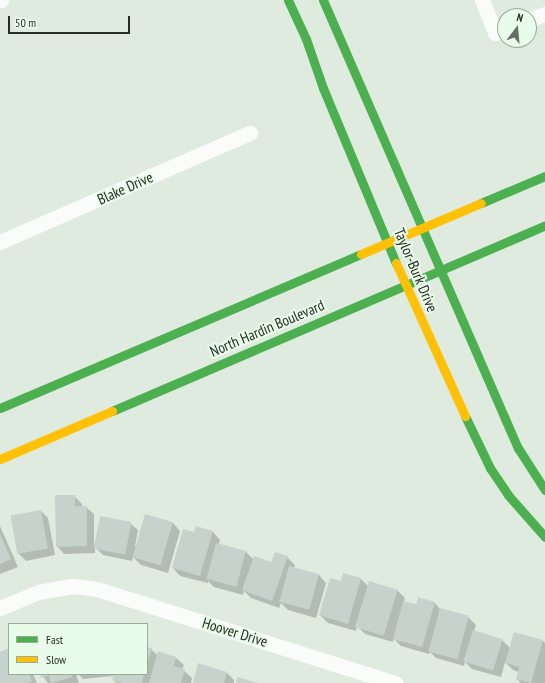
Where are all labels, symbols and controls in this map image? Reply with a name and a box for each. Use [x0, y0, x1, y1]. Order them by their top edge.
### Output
scale bar [10, 8, 132, 34]
north arrow [497, 8, 537, 48]
text: N [515, 10, 525, 25]
text: 50 m [15, 15, 36, 30]
street label: Blake Drive [94, 168, 156, 208]
street label: Taylor-Burk Drive [390, 225, 442, 315]
street label: North Hardin Boulevard [207, 296, 327, 360]
street label: Hoover Drive [200, 614, 270, 650]
legend [8, 623, 148, 675]
text: Fast [46, 632, 63, 647]
text: Slow [46, 652, 66, 667]

